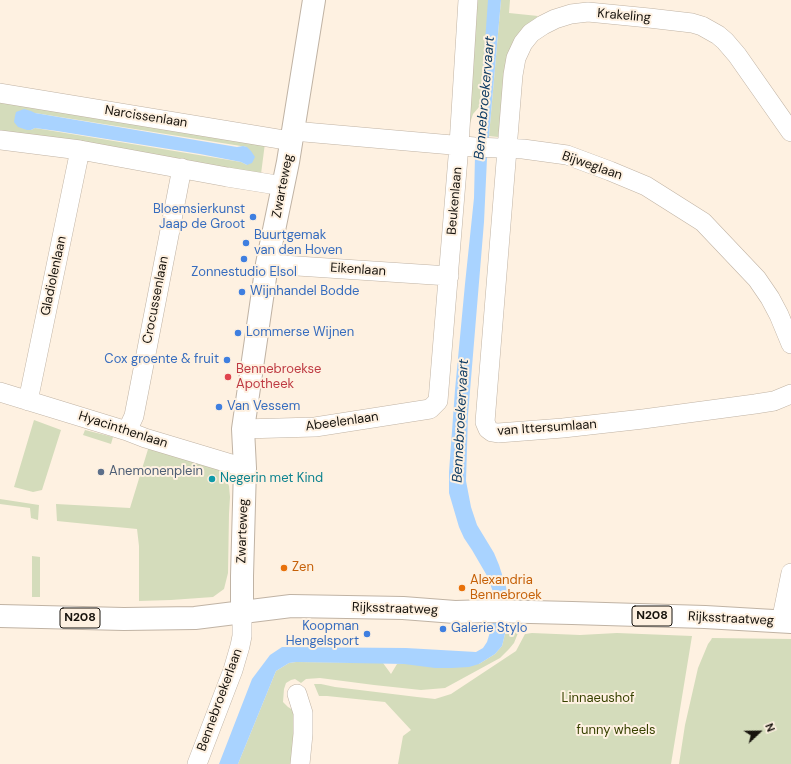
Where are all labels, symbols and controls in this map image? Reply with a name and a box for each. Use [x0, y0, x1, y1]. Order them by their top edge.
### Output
street label: Krakeling [597, 6, 651, 26]
water label: Bennebroekervaart [471, 36, 499, 160]
street label: Narcissenlaan [104, 103, 188, 131]
street label: Bijweglaan [560, 148, 624, 184]
street label: Zwarteweg [269, 153, 297, 219]
street label: Beukenlaan [444, 166, 466, 236]
place label: Bloemsierkunst Jaap de Groot [153, 202, 245, 233]
marker: Bloemsierkunst Jaap de Groot [248, 212, 258, 222]
place label: Buurtgemak van den Hoven [254, 228, 343, 259]
street label: Gladiolenlaan [38, 235, 70, 317]
marker: Buurtgemak van den Hoven [241, 238, 251, 248]
marker: Zonnestudio Elsol [239, 254, 249, 264]
street label: Crocussenlaan [140, 255, 172, 345]
street label: Eikenlaan [330, 260, 386, 280]
place label: Zonnestudio Elsol [191, 265, 297, 281]
place label: Wijnhandel Bodde [250, 284, 359, 300]
marker: Wijnhandel Bodde [237, 287, 247, 297]
place label: Lommerse Wijnen [246, 325, 354, 341]
marker: Lommerse Wijnen [233, 328, 243, 338]
place label: Cox groente & fruit [104, 352, 219, 368]
marker: Cox groente & fruit [222, 355, 232, 365]
water label: Bennebroekervaart [449, 359, 473, 483]
place label: Bennebroekse Apotheek [236, 362, 321, 393]
marker: Bennebroekse Apotheek [223, 372, 233, 382]
place label: Van Vessem [227, 399, 300, 415]
marker: Van Vessem [214, 402, 224, 412]
street label: Hyacinthenlaan [77, 408, 169, 452]
street label: Abeelenlaan [304, 409, 380, 435]
street label: van Ittersumlaan [497, 417, 597, 439]
place label: Anemonenplein [109, 464, 203, 480]
marker: Anemonenplein [96, 467, 106, 477]
place label: Negerin met Kind [220, 471, 323, 487]
marker: Negerin met Kind [207, 474, 217, 484]
street label: Zwarteweg [234, 498, 252, 564]
place label: Zen [292, 560, 314, 576]
marker: Zen [279, 563, 289, 573]
place label: Alexandria Bennebroek [470, 573, 542, 604]
marker: Alexandria Bennebroek [457, 583, 467, 593]
street label: Rijksstraatweg [352, 600, 438, 618]
road number: N208 [632, 606, 672, 626]
road number: N208 [60, 608, 100, 628]
street label: Rijksstraatweg [688, 609, 774, 629]
place label: Koopman Hengelsport [286, 619, 359, 650]
place label: Galerie Stylo [451, 621, 527, 637]
marker: Galerie Stylo [438, 624, 448, 634]
marker: Koopman Hengelsport [362, 629, 372, 639]
street label: Bennebroekerlaan [194, 647, 246, 753]
park label: Linnaeushof [562, 691, 634, 707]
north arrow [739, 712, 779, 752]
text: N [762, 721, 778, 734]
park label: funny wheels [577, 723, 655, 739]

